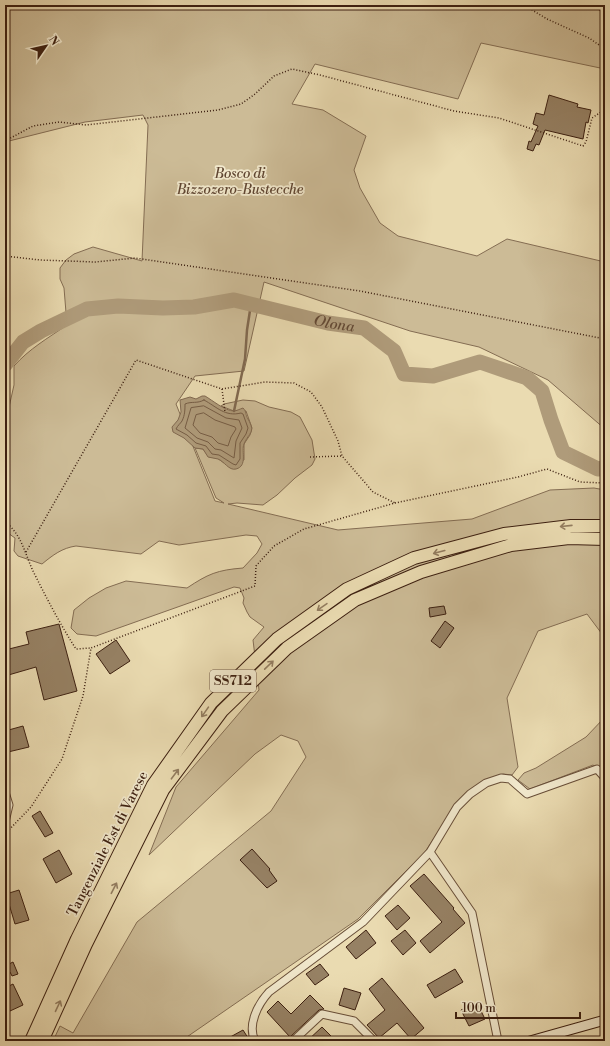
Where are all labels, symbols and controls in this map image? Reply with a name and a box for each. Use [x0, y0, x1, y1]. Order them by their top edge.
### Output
north arrow [26, 26, 66, 66]
text: N [45, 33, 62, 49]
park label: Bosco di Bizzozero-Bustecche [176, 165, 304, 199]
water label: Olona [312, 310, 356, 336]
one-way arrow [560, 523, 573, 530]
one-way arrow [433, 549, 446, 556]
one-way arrow [317, 603, 328, 611]
one-way arrow [264, 660, 274, 670]
road number: SS712 [210, 670, 256, 692]
one-way arrow [201, 706, 209, 717]
street label: Tangenziale Est di Varese [63, 768, 153, 920]
one-way arrow [171, 769, 180, 780]
one-way arrow [111, 883, 118, 895]
scale bar [456, 994, 580, 1020]
one-way arrow [55, 1000, 62, 1012]
text: 100 m [462, 1001, 496, 1016]

